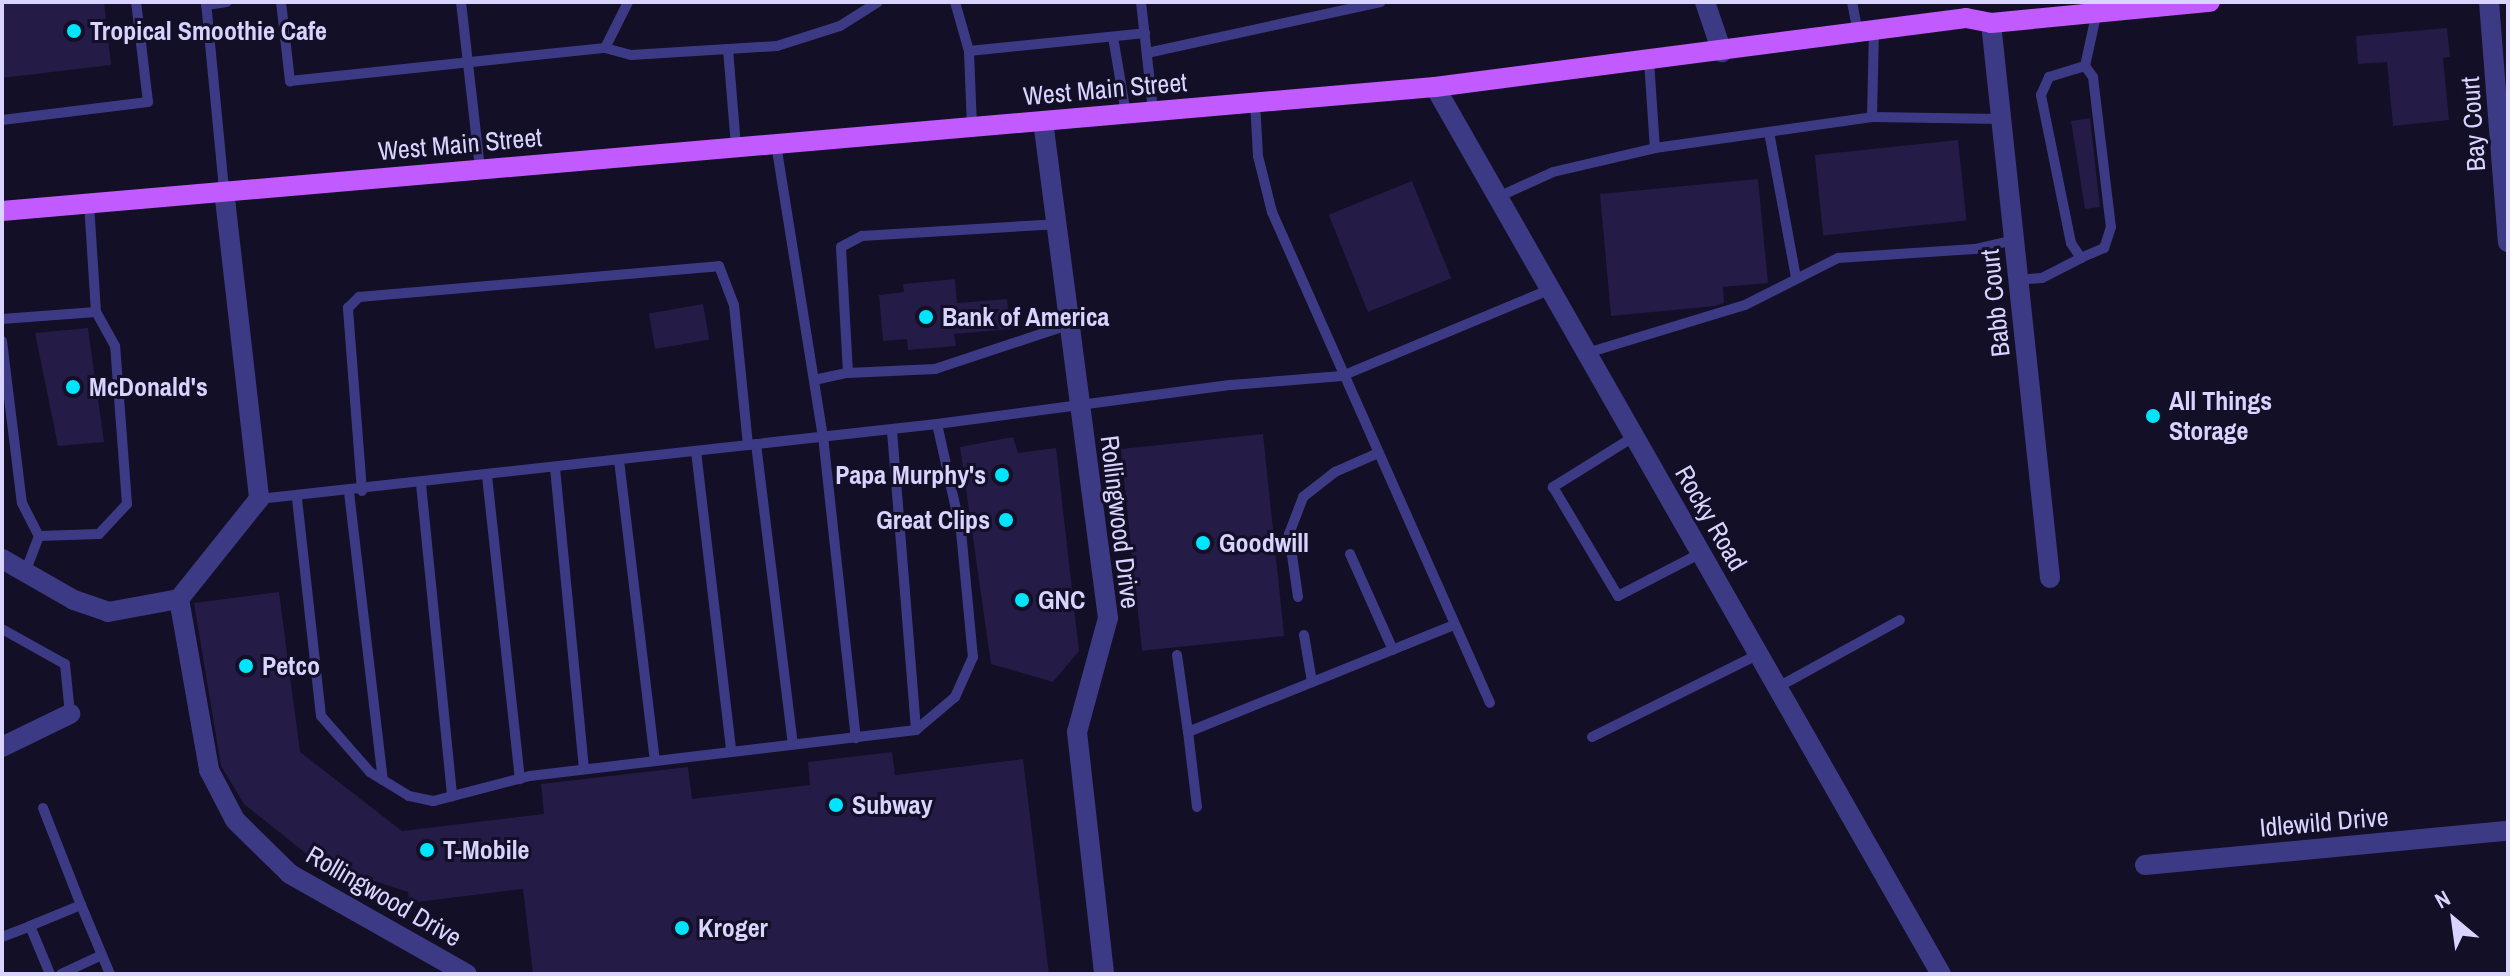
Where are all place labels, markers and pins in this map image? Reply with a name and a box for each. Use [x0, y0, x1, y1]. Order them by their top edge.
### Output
place label: Tropical Smoothie Cafe [90, 15, 327, 47]
marker: Tropical Smoothie Cafe [65, 22, 83, 40]
place label: Bank of America [942, 301, 1110, 333]
marker: Bank of America [917, 308, 935, 326]
place label: McDonald's [89, 371, 208, 403]
marker: McDonald's [64, 378, 82, 396]
place label: All Things Storage [2169, 385, 2272, 446]
marker: All Things Storage [2144, 407, 2162, 425]
place label: Papa Murphy's [835, 459, 986, 491]
marker: Papa Murphy's [993, 466, 1011, 484]
place label: Great Clips [876, 504, 990, 536]
marker: Great Clips [997, 511, 1015, 529]
place label: Goodwill [1219, 527, 1309, 559]
marker: Goodwill [1194, 534, 1212, 552]
place label: GNC [1038, 584, 1085, 616]
marker: GNC [1013, 591, 1031, 609]
place label: Petco [262, 650, 320, 682]
marker: Petco [237, 657, 255, 675]
place label: Subway [852, 789, 933, 821]
marker: Subway [827, 796, 845, 814]
place label: T-Mobile [443, 834, 529, 866]
marker: T-Mobile [418, 841, 436, 859]
place label: Kroger [698, 912, 768, 944]
marker: Kroger [673, 919, 691, 937]

